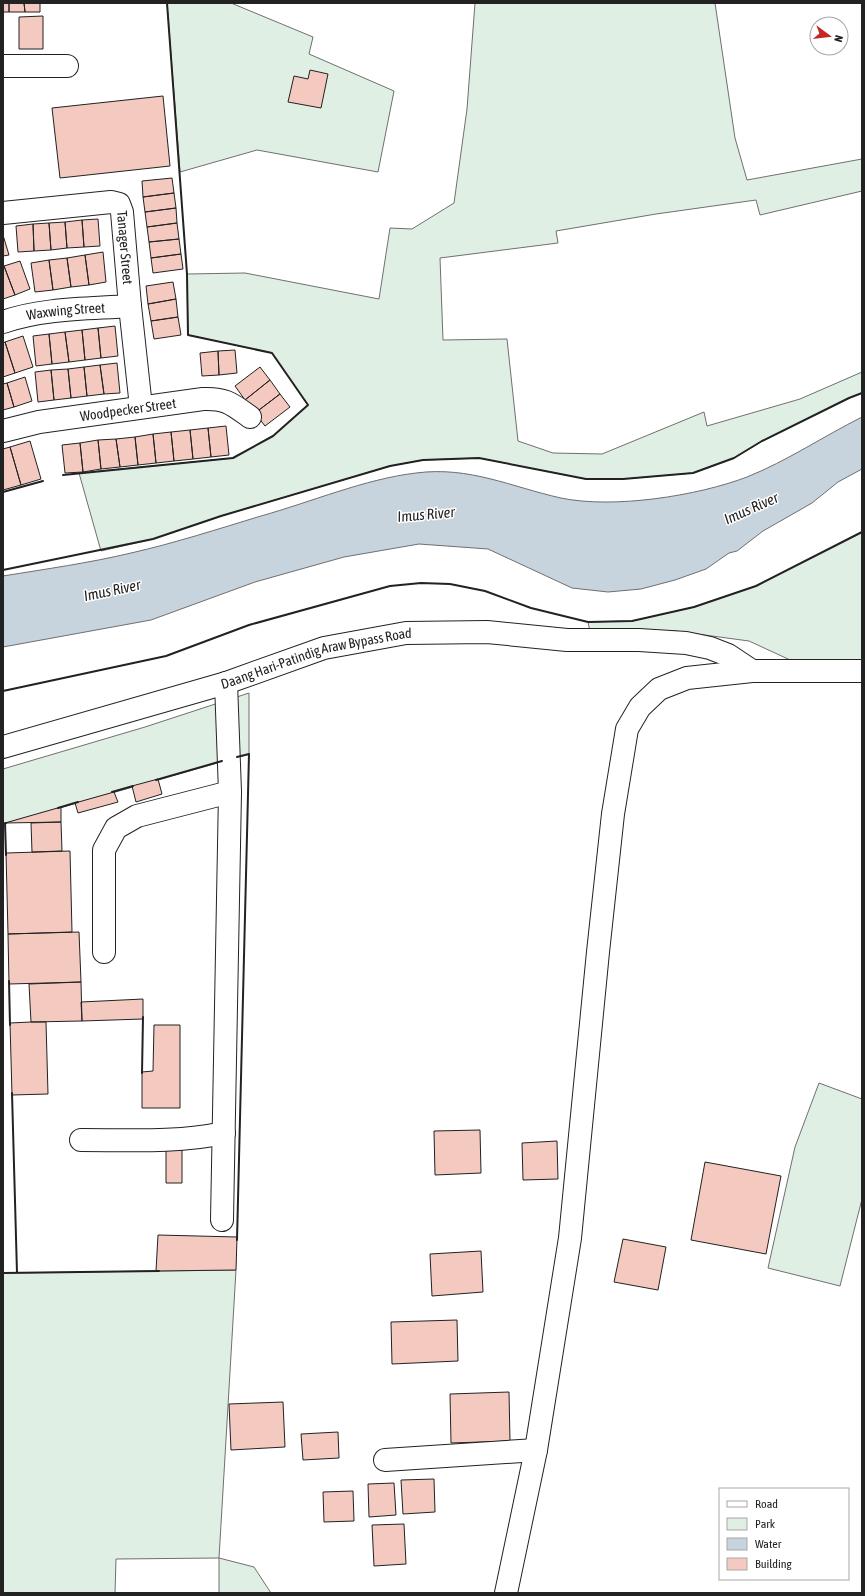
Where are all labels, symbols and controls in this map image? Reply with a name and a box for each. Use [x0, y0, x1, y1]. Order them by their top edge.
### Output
north arrow [809, 16, 849, 56]
text: N [832, 34, 845, 43]
street label: Tanager Street [114, 210, 136, 285]
street label: Waxwing Street [25, 299, 106, 323]
street label: Woodpecker Street [79, 395, 177, 424]
water label: Imus River [721, 488, 781, 527]
water label: Imus River [397, 503, 456, 525]
water label: Imus River [82, 576, 142, 604]
street label: Daang Hari-Patindig Araw Bypass Road [219, 625, 412, 692]
legend [719, 1488, 849, 1580]
text: Road [755, 1497, 778, 1511]
text: Park [755, 1517, 776, 1531]
text: Water [755, 1537, 782, 1551]
text: Building [755, 1557, 793, 1571]

